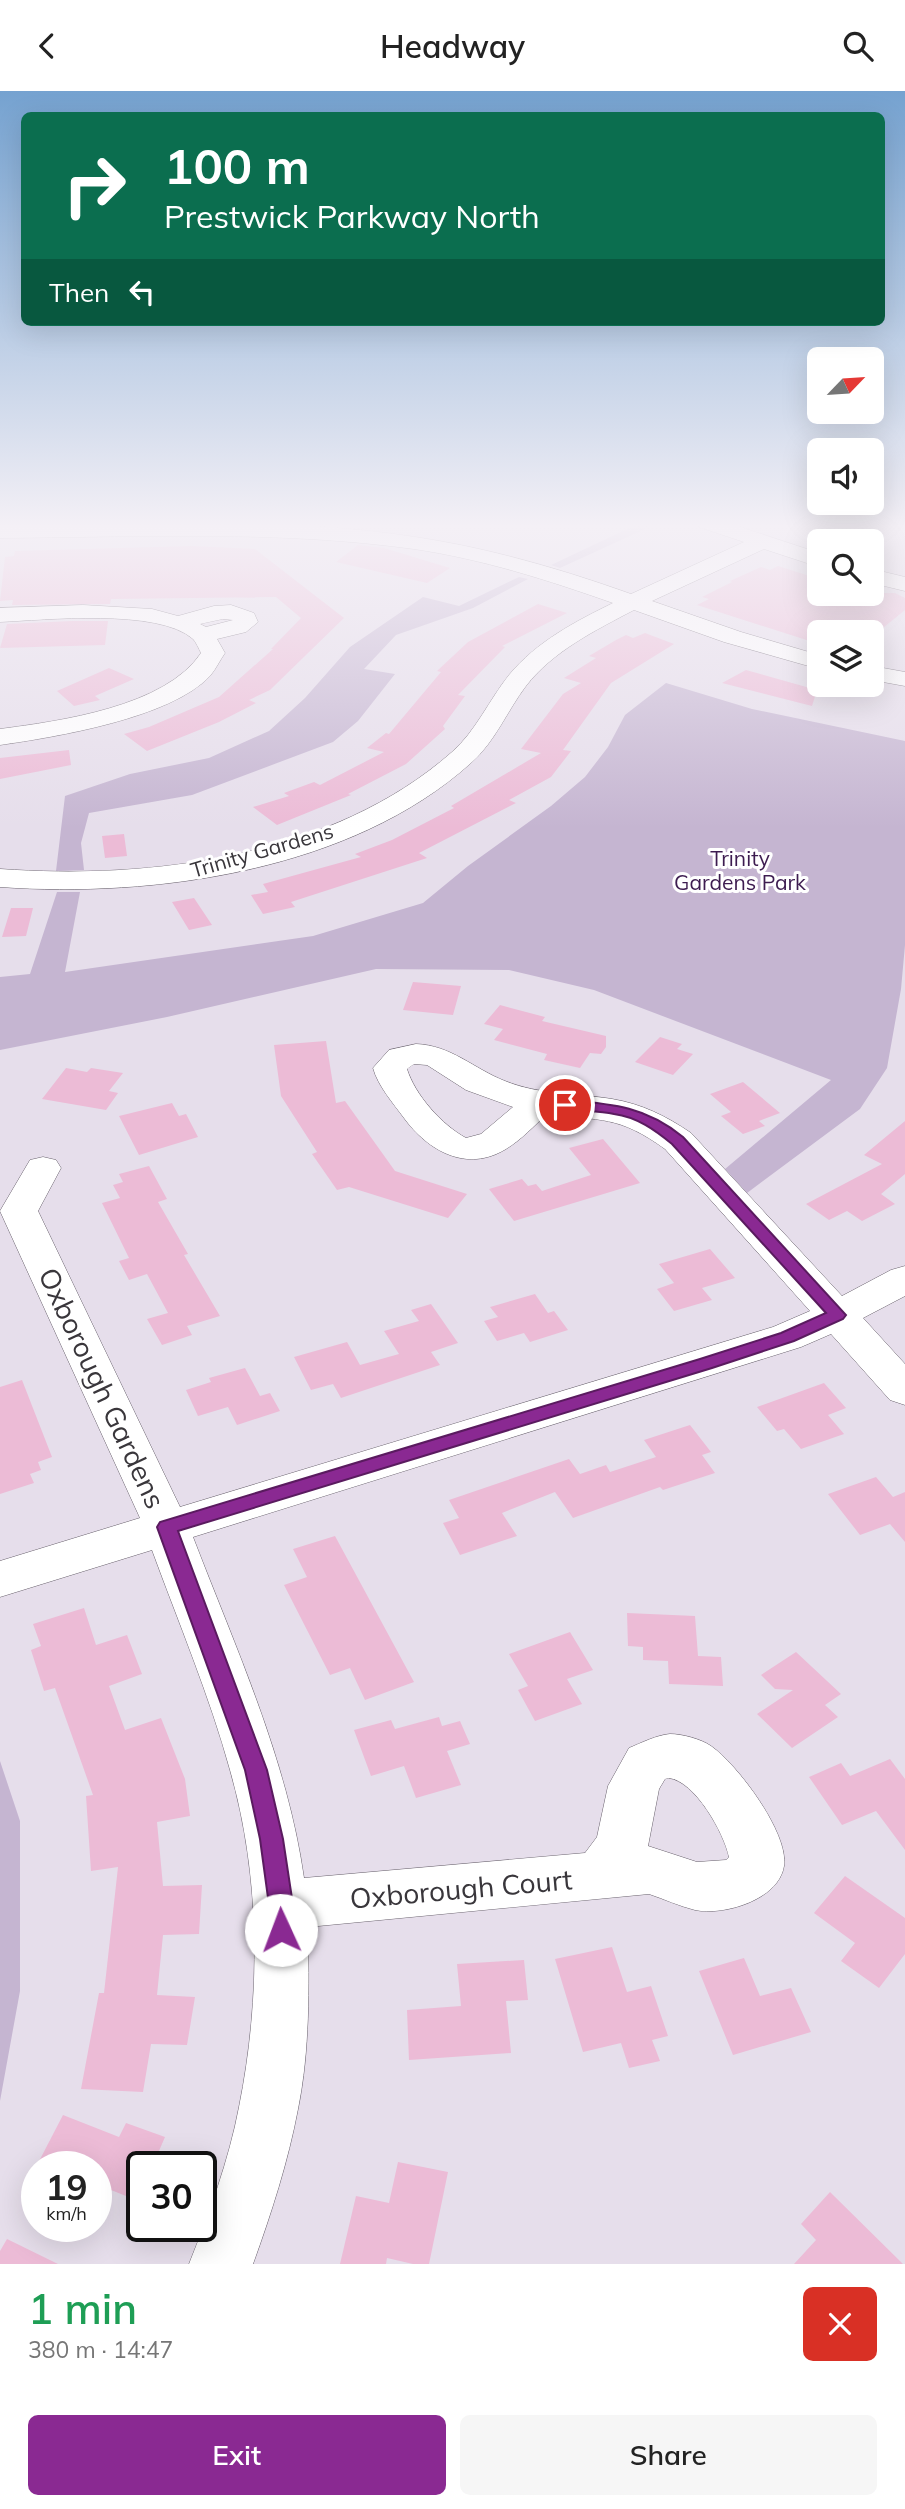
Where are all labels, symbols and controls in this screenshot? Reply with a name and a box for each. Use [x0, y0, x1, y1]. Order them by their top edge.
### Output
text: Headway [380, 26, 525, 66]
icon: back [28, 27, 66, 65]
icon: search [839, 27, 877, 65]
text: 100 m [164, 135, 310, 196]
icon: right [49, 140, 140, 231]
text: Prestwick Parkway North [164, 196, 540, 236]
icon: left [123, 273, 161, 311]
text: Then [49, 276, 109, 309]
north arrow [807, 347, 884, 423]
map controls [807, 347, 884, 697]
button: sound [807, 438, 884, 515]
button: search [807, 529, 884, 606]
button: layers [807, 620, 884, 697]
street label: Trinity Gardens [187, 817, 336, 883]
park label: Trinity Gardens Park [674, 845, 806, 895]
pin [535, 1075, 595, 1135]
icon: arrive [546, 1086, 584, 1124]
street label: Oxborough Gardens [31, 1262, 174, 1514]
street label: Oxborough Court [348, 1861, 574, 1916]
position arrow [244, 1893, 318, 1967]
speed limit sign: 30 [126, 2151, 217, 2242]
text: 19 [45, 2165, 88, 2209]
text: km/h [46, 2202, 87, 2225]
text: 1 min [28, 2282, 137, 2335]
button: close [803, 2287, 877, 2361]
text: 380 m · 14:47 [28, 2335, 173, 2364]
button: Exit [28, 2415, 446, 2495]
button: Share [460, 2415, 877, 2495]

